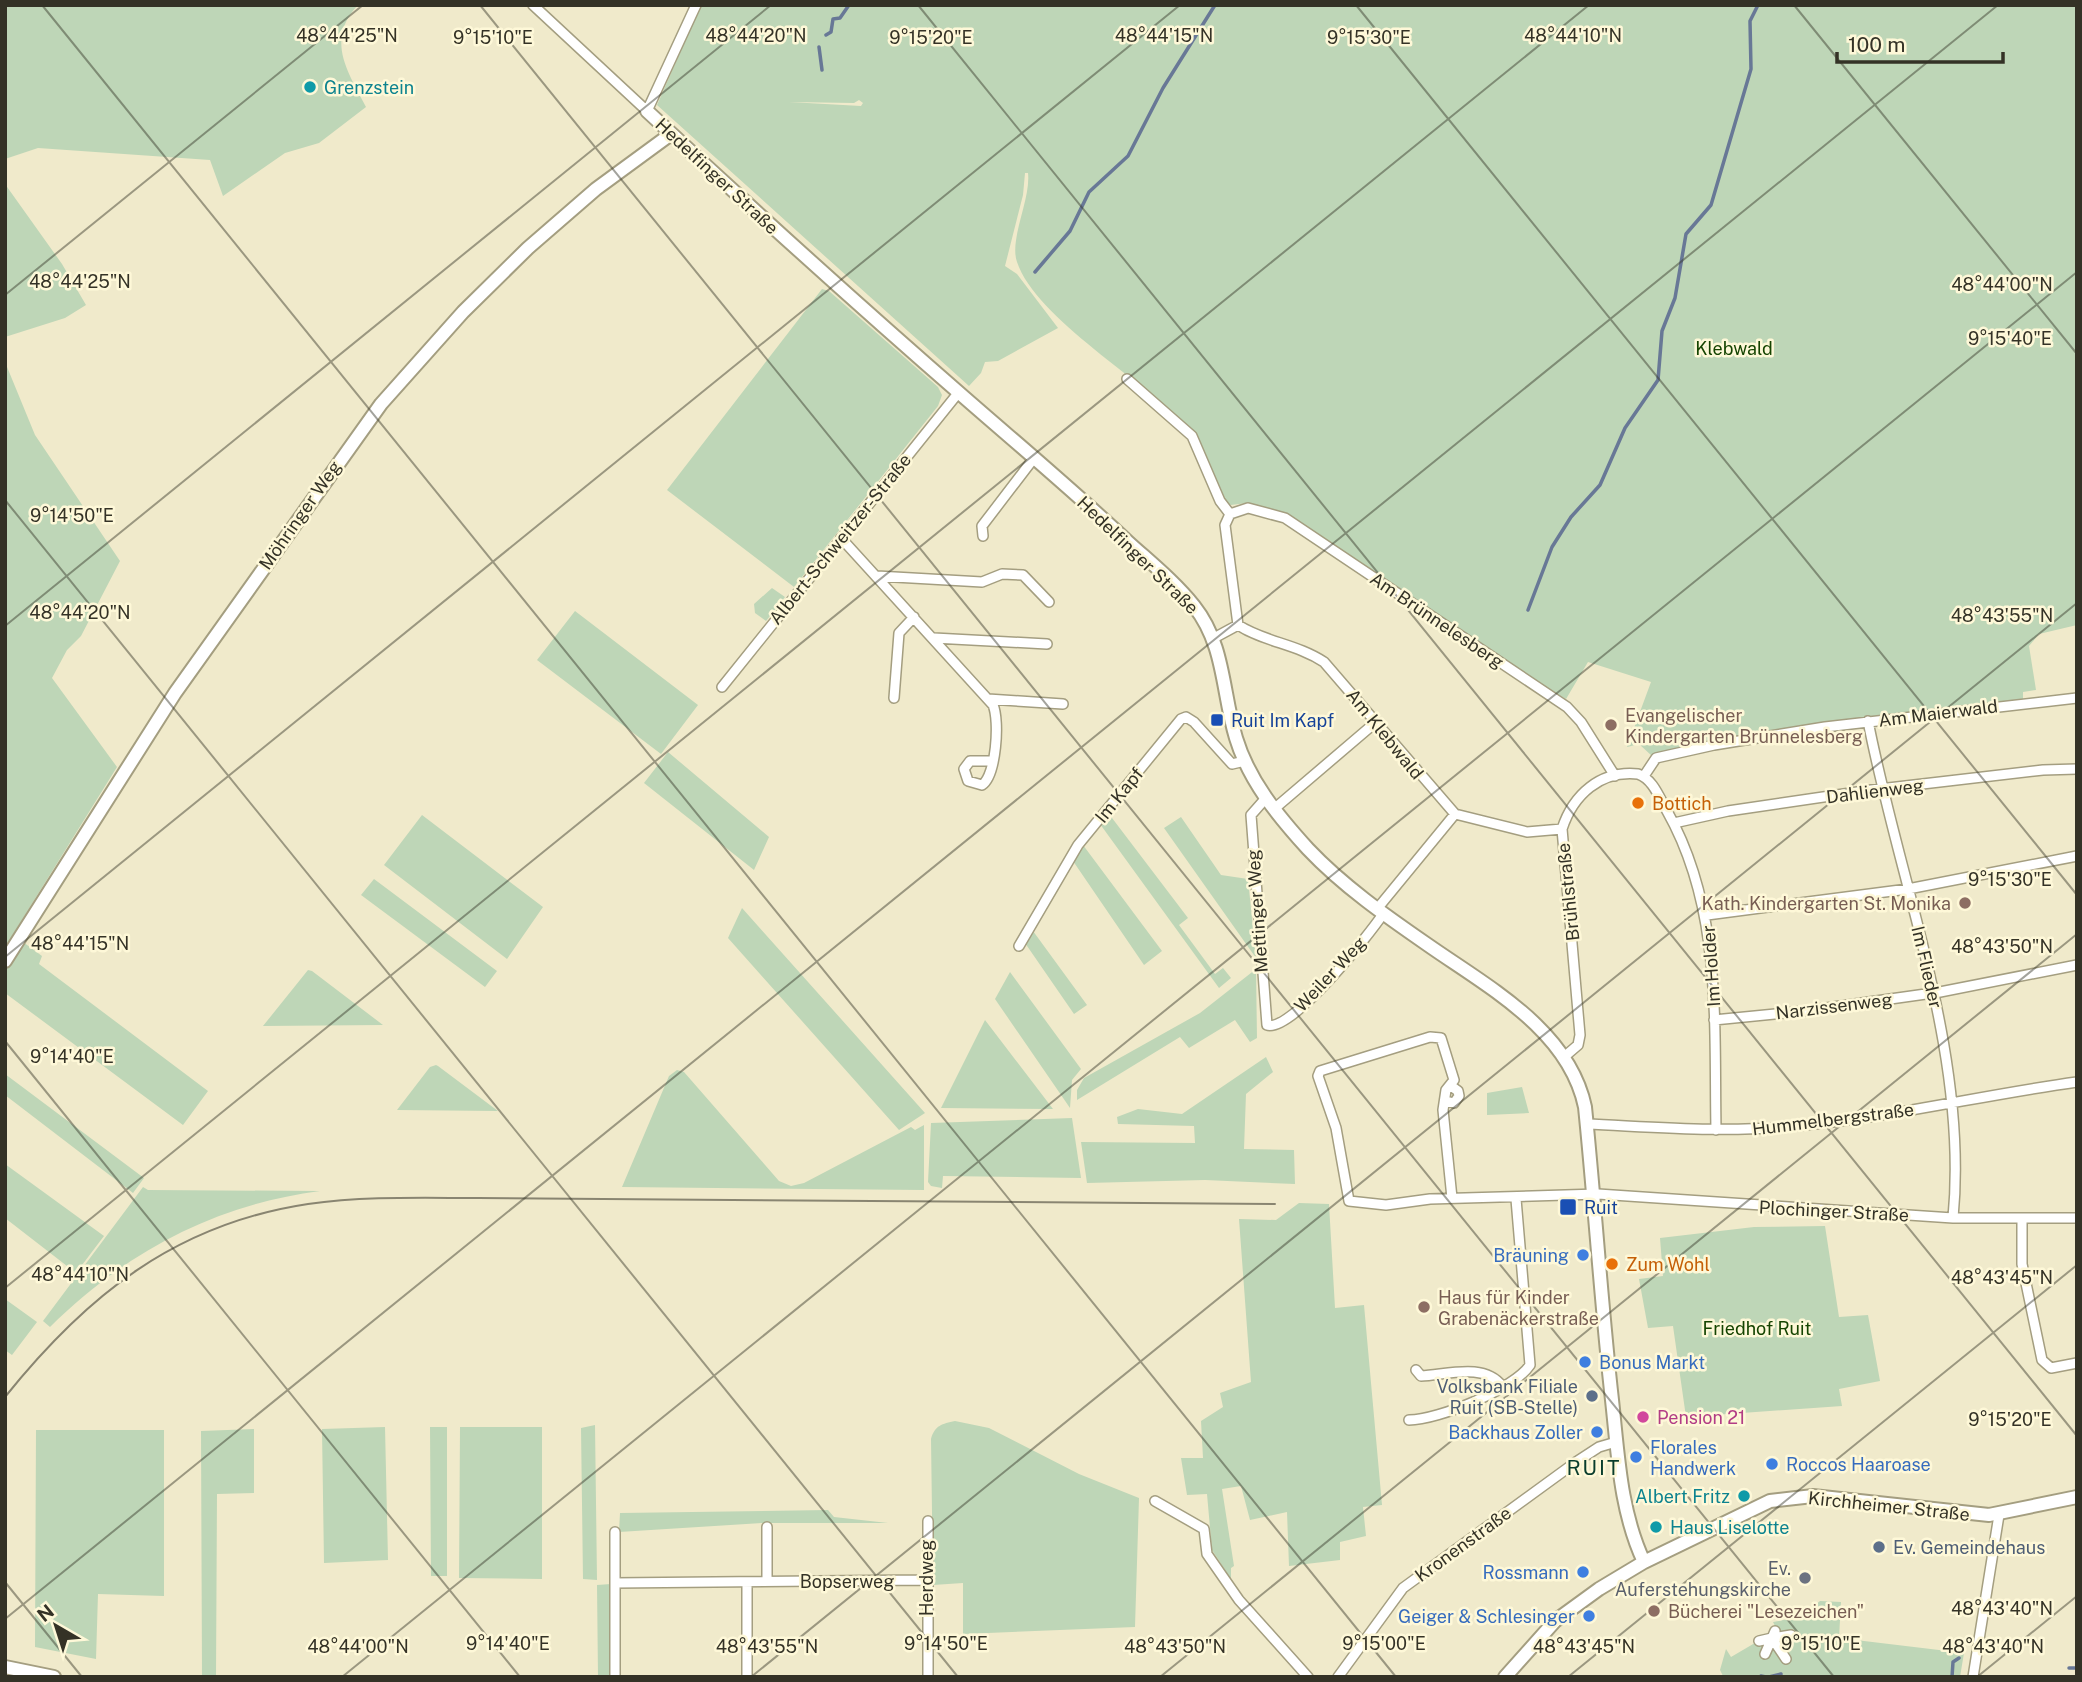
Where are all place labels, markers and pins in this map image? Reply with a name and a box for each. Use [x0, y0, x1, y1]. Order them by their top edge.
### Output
place label: Grenzstein [324, 77, 414, 98]
marker: Grenzstein [302, 79, 318, 95]
place label: Evangelischer Kindergarten Brünnelesberg [1625, 705, 1863, 747]
place label: Ruit Im Kapf [1231, 710, 1334, 731]
marker: Ruit Im Kapf [1209, 712, 1225, 728]
marker: Evangelischer Kindergarten Brünnelesberg [1603, 717, 1619, 733]
place label: Bottich [1652, 793, 1712, 814]
marker: Bottich [1630, 795, 1646, 811]
place label: Kath. Kindergarten St. Monika [1702, 893, 1951, 914]
marker: Kath. Kindergarten St. Monika [1957, 895, 1973, 911]
marker: Ruit [1558, 1197, 1578, 1217]
place label: Ruit [1584, 1197, 1618, 1218]
place label: Bräuning [1493, 1245, 1569, 1266]
marker: Bräuning [1575, 1247, 1591, 1263]
place label: Zum Wohl [1626, 1254, 1710, 1275]
marker: Zum Wohl [1604, 1256, 1620, 1272]
place label: Haus für Kinder Grabenäckerstraße [1438, 1287, 1599, 1329]
marker: Haus für Kinder Grabenäckerstraße [1416, 1299, 1432, 1315]
place label: Bonus Markt [1599, 1352, 1705, 1373]
marker: Bonus Markt [1577, 1354, 1593, 1370]
place label: Volksbank Filiale Ruit (SB-Stelle) [1436, 1376, 1578, 1418]
marker: Volksbank Filiale Ruit (SB-Stelle) [1584, 1388, 1600, 1404]
place label: Pension 21 [1657, 1407, 1745, 1428]
marker: Pension 21 [1635, 1409, 1651, 1425]
place label: Backhaus Zoller [1448, 1422, 1583, 1443]
marker: Backhaus Zoller [1589, 1424, 1605, 1440]
place label: Florales Handwerk [1650, 1437, 1736, 1479]
marker: Florales Handwerk [1628, 1449, 1644, 1465]
place label: Roccos Haaroase [1786, 1454, 1931, 1475]
marker: Roccos Haaroase [1764, 1456, 1780, 1472]
place label: Albert Fritz [1635, 1486, 1730, 1507]
marker: Albert Fritz [1736, 1488, 1752, 1504]
place label: Haus Liselotte [1670, 1517, 1790, 1538]
marker: Haus Liselotte [1648, 1519, 1664, 1535]
place label: Ev. Gemeindehaus [1893, 1537, 2045, 1558]
marker: Ev. Gemeindehaus [1871, 1539, 1887, 1555]
place label: Ev. Auferstehungskirche [1615, 1558, 1791, 1600]
place label: Rossmann [1483, 1562, 1569, 1583]
marker: Rossmann [1575, 1564, 1591, 1580]
marker: Ev. Auferstehungskirche [1797, 1570, 1813, 1586]
place label: Bücherei "Lesezeichen" [1668, 1601, 1864, 1622]
marker: Bücherei "Lesezeichen" [1646, 1603, 1662, 1619]
place label: Geiger & Schlesinger [1398, 1606, 1575, 1627]
marker: Geiger & Schlesinger [1581, 1608, 1597, 1624]

